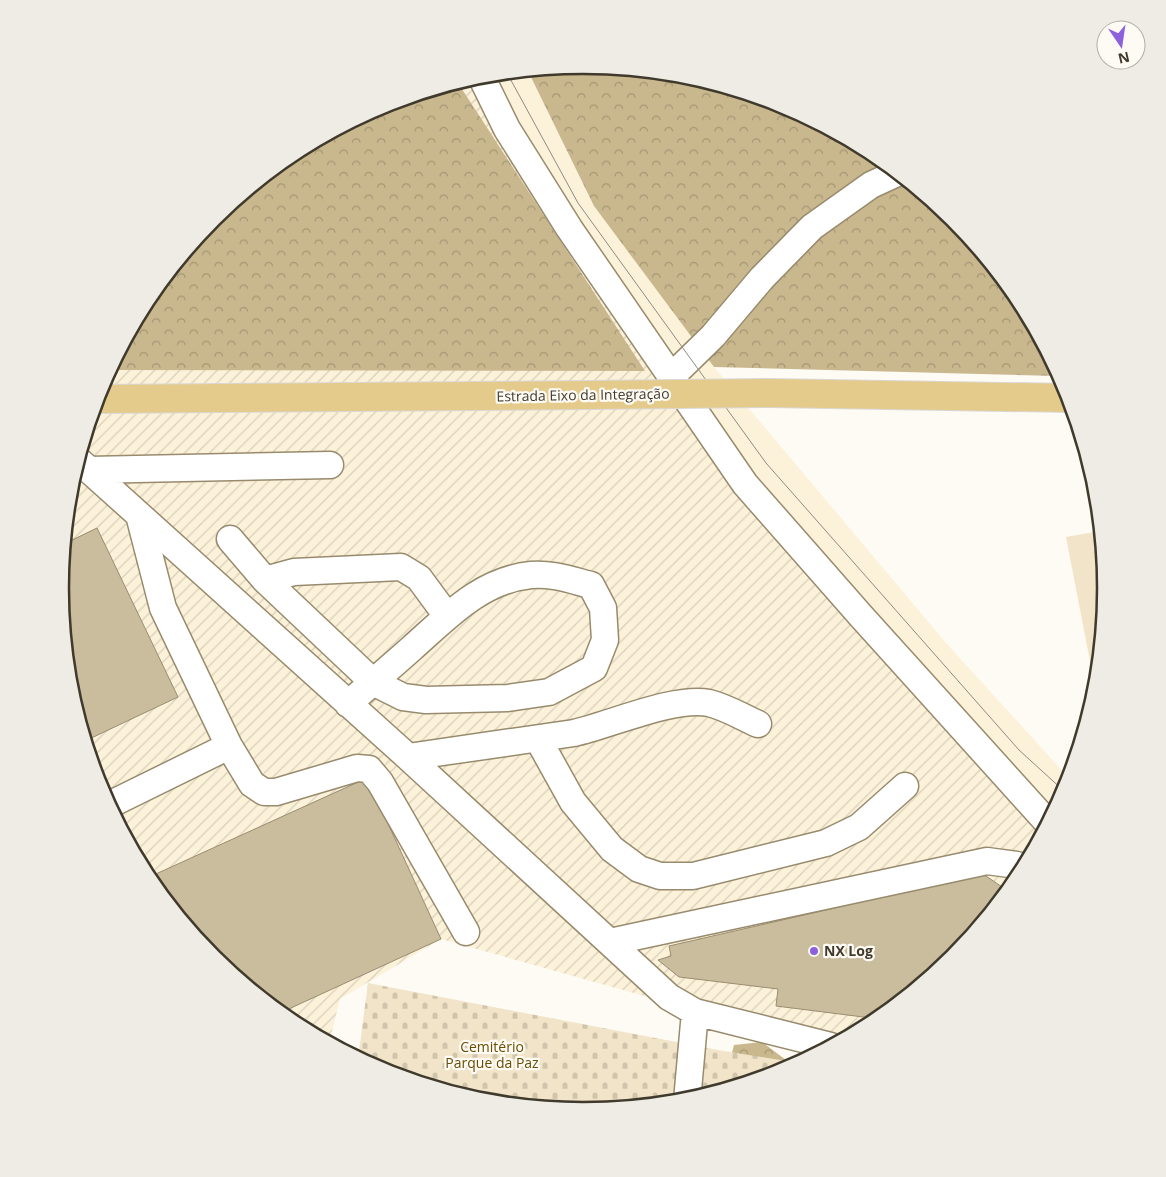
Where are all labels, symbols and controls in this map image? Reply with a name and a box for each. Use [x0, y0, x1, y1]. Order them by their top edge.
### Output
north arrow [1096, 20, 1146, 70]
text: N [1116, 48, 1132, 69]
street label: Estrada Eixo da Integração [496, 383, 670, 406]
place label: NX Log [824, 941, 873, 960]
marker: NX Log [808, 945, 820, 957]
park label: Cemitério Parque da Paz [445, 1037, 539, 1072]

